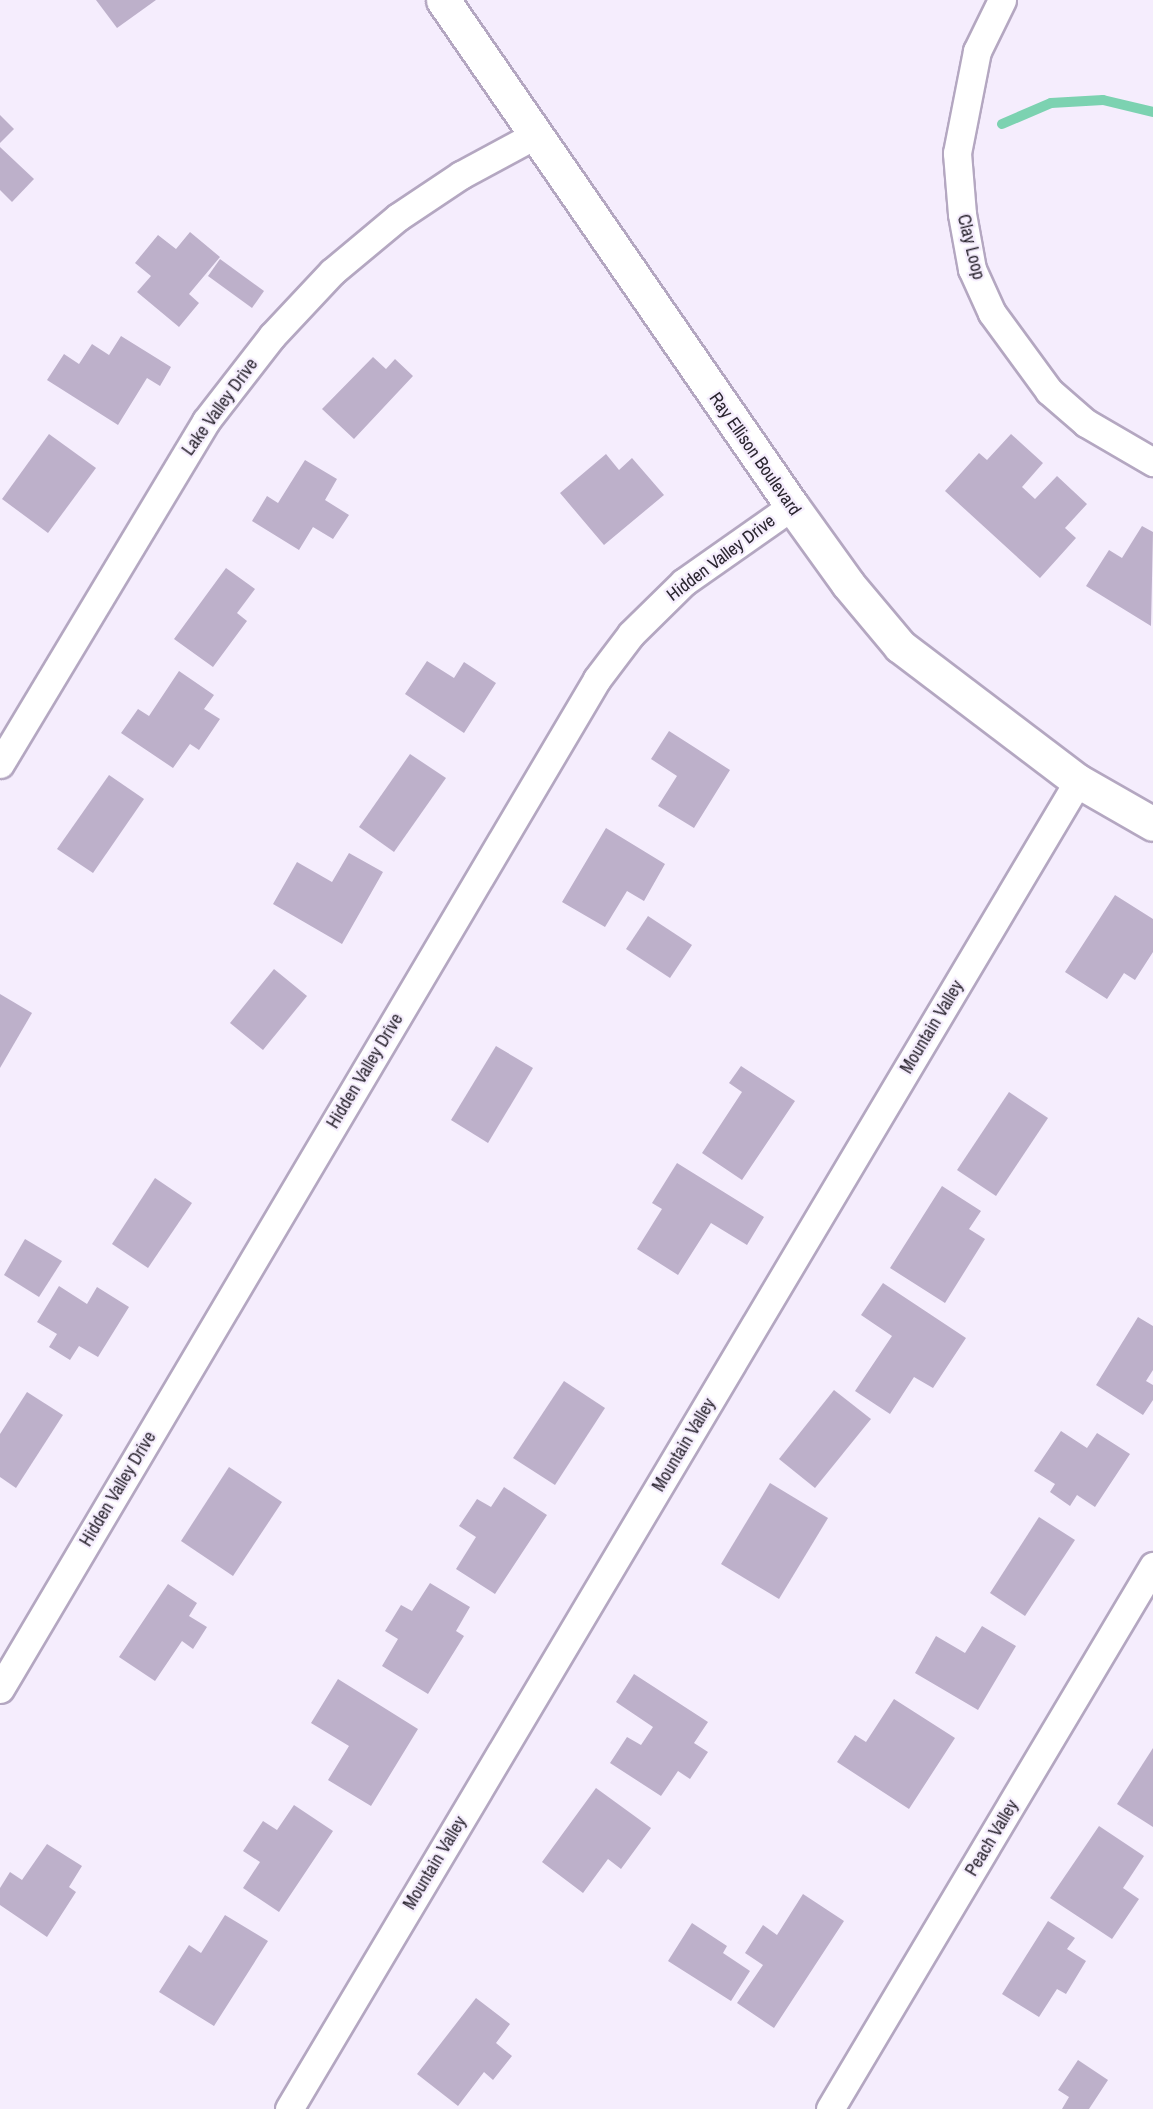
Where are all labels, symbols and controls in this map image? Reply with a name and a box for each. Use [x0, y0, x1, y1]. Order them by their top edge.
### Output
street label: Clay Loop [952, 212, 990, 282]
street label: Lake Valley Drive [178, 354, 262, 460]
street label: Ray Ellison Boulevard [705, 388, 805, 520]
street label: Hidden Valley Drive [663, 510, 779, 606]
street label: Mountain Valley [896, 977, 968, 1077]
street label: Hidden Valley Drive [322, 1010, 408, 1132]
street label: Mountain Valley [648, 1395, 720, 1495]
street label: Hidden Valley Drive [75, 1428, 161, 1550]
street label: Peach Valley [961, 1796, 1023, 1880]
street label: Mountain Valley [399, 1813, 471, 1913]

